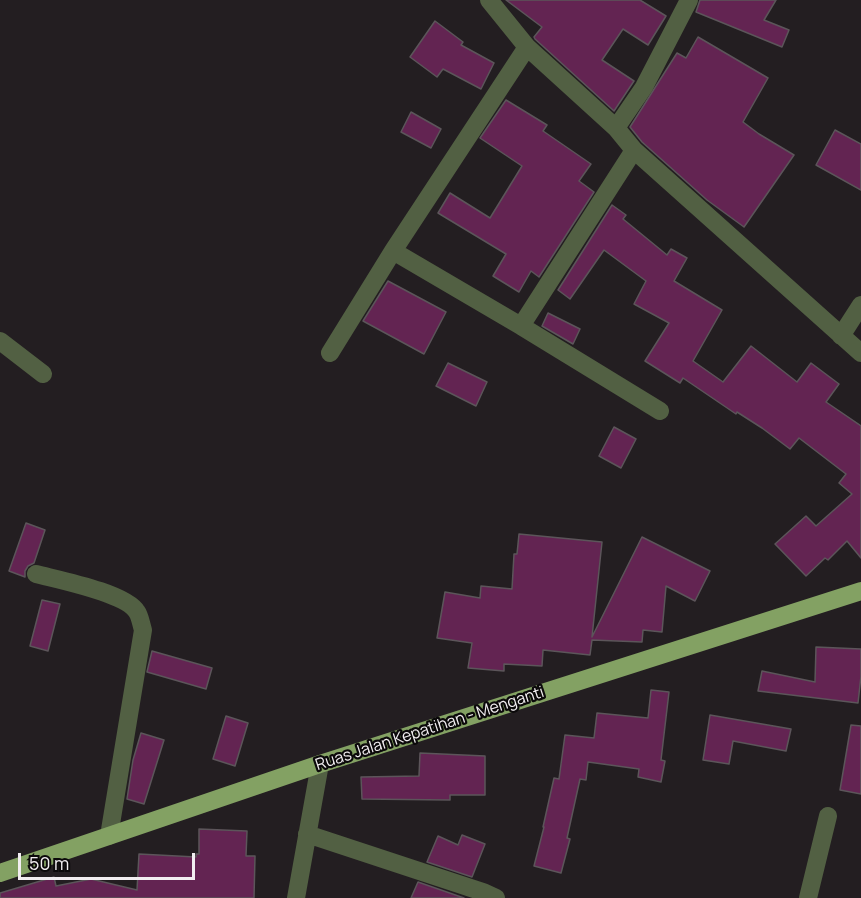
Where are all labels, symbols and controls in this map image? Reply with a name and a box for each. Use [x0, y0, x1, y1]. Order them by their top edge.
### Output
street label: Ruas Jalan Kepatihan - Menganti [313, 683, 547, 775]
scale bar [21, 841, 198, 879]
text: 50 m [29, 851, 69, 875]

